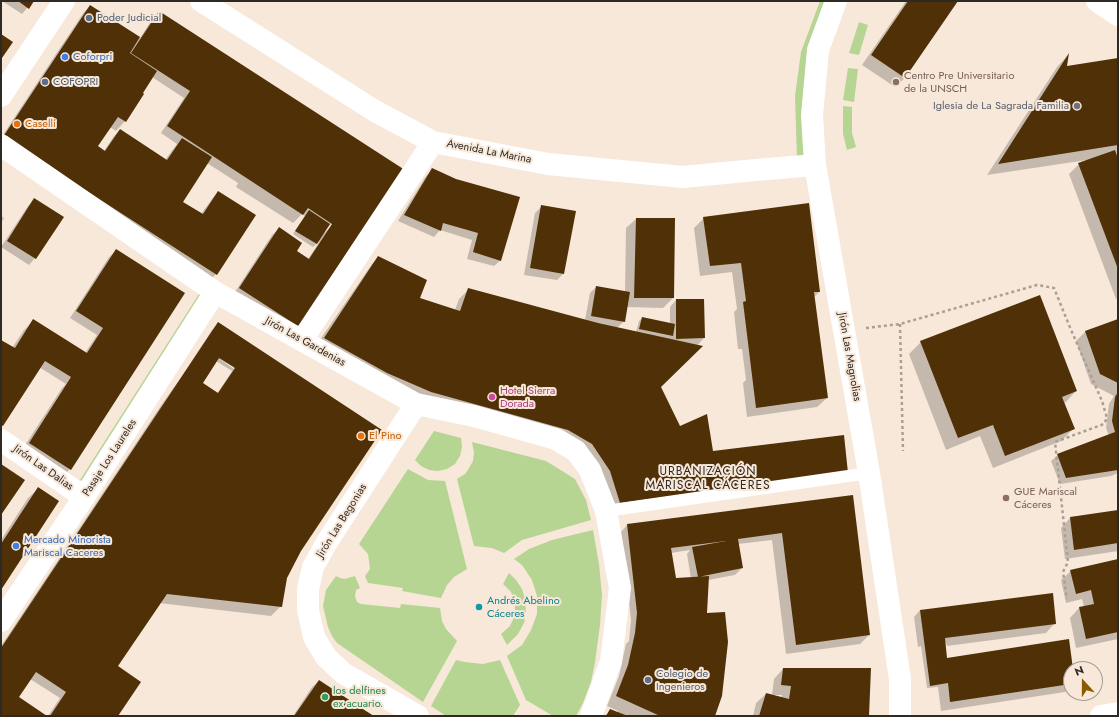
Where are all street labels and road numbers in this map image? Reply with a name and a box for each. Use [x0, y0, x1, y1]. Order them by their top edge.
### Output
street label: Avenida La Marina [446, 137, 532, 167]
street label: Jirón Las Magnolias [835, 312, 863, 402]
street label: Jirón Las Gardenias [262, 314, 348, 370]
street label: Pasaje Los Laureles [80, 417, 140, 499]
street label: Jirón Las Dalias [11, 443, 75, 493]
street label: Jirón Las Begonias [314, 482, 370, 560]

